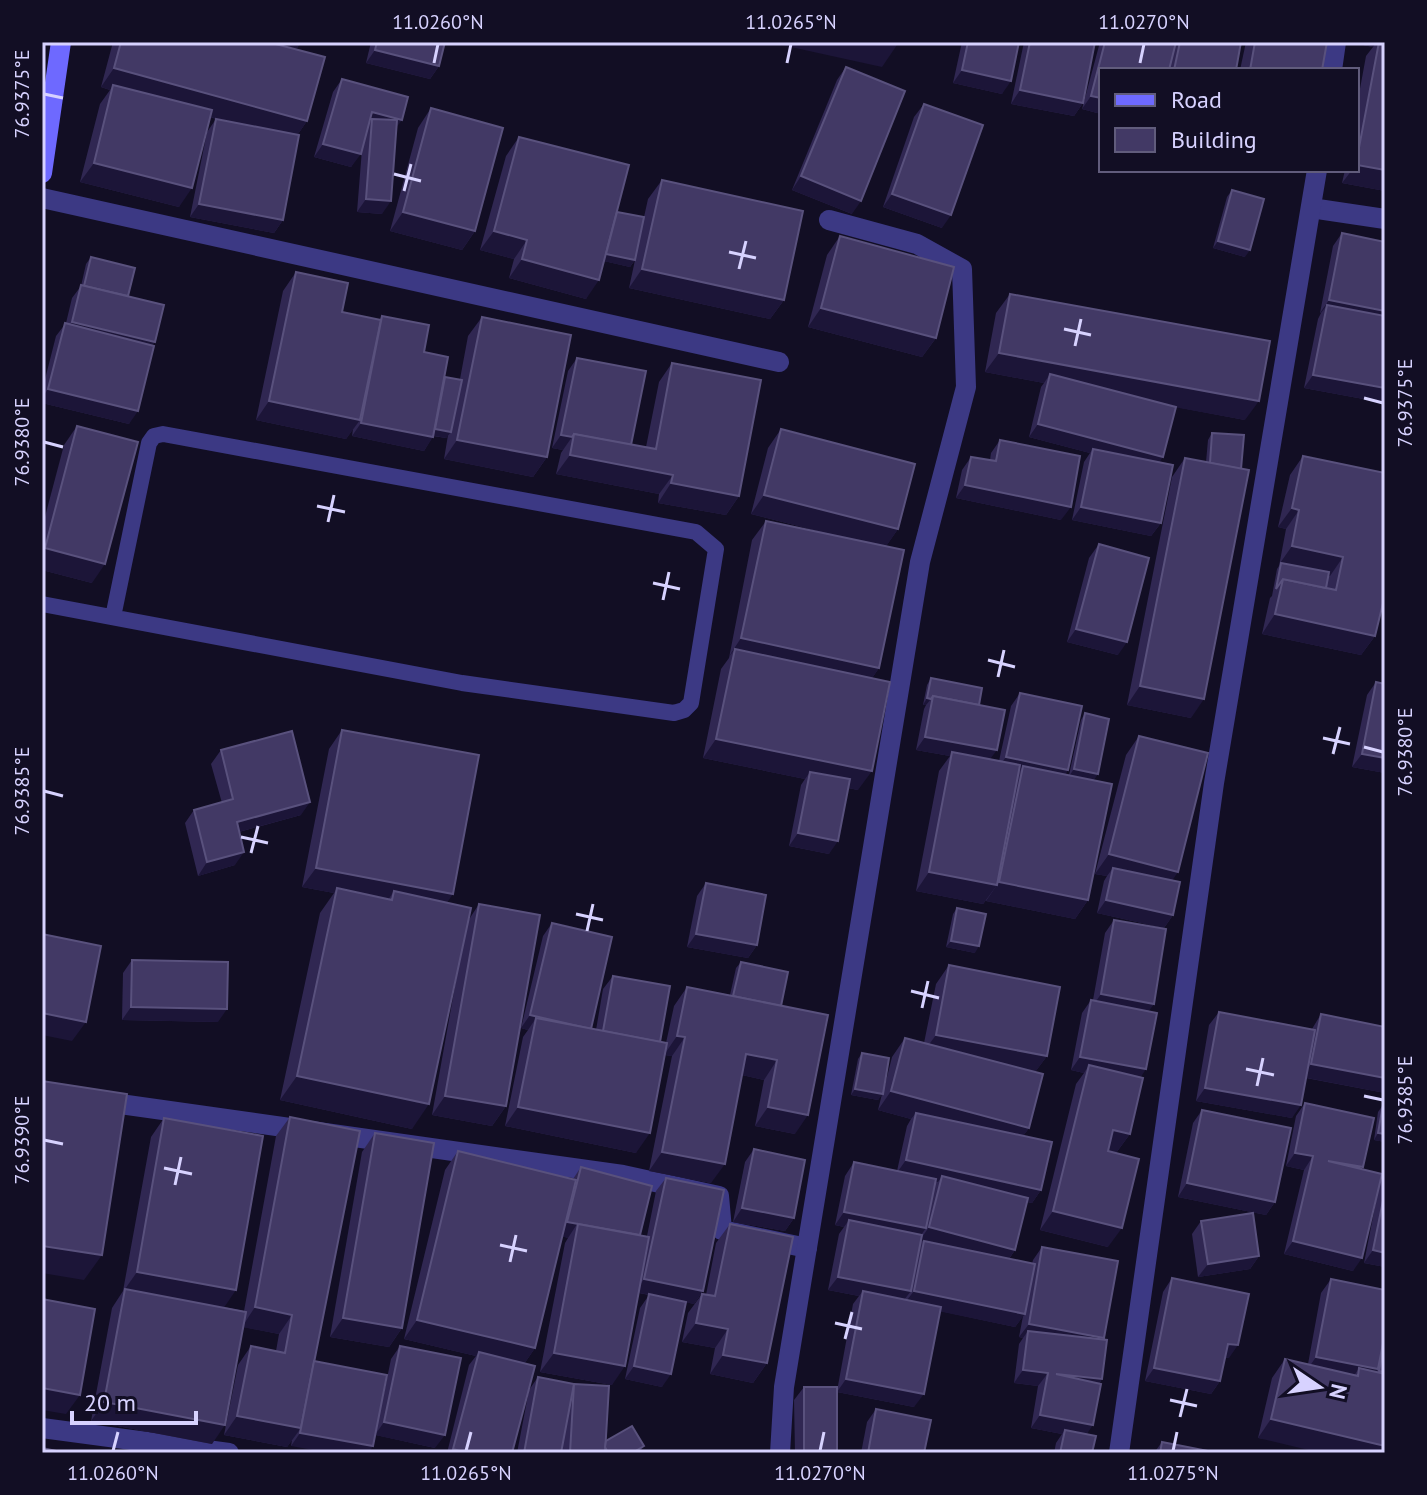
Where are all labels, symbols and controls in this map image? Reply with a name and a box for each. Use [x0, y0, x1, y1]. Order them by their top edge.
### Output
text: 11.0260°N [392, 9, 484, 35]
text: 11.0265°N [745, 9, 837, 35]
text: 11.0270°N [1098, 9, 1190, 35]
text: 76.9375°E [9, 50, 35, 138]
legend [1099, 68, 1359, 172]
text: Road [1171, 84, 1222, 115]
text: Building [1171, 124, 1257, 155]
text: 76.9375°E [1392, 359, 1418, 447]
text: 76.9380°E [9, 398, 35, 486]
text: 76.9380°E [1392, 708, 1418, 796]
text: 76.9385°E [9, 747, 35, 835]
text: 76.9385°E [1392, 1056, 1418, 1144]
text: 76.9390°E [9, 1096, 35, 1184]
north arrow [1279, 1347, 1359, 1427]
scale bar [72, 1375, 196, 1425]
text: N [1323, 1381, 1354, 1402]
text: 20 m [84, 1387, 136, 1418]
text: 11.0260°N [67, 1460, 159, 1486]
text: 11.0265°N [420, 1460, 512, 1486]
text: 11.0270°N [774, 1460, 866, 1486]
text: 11.0275°N [1127, 1460, 1219, 1486]

